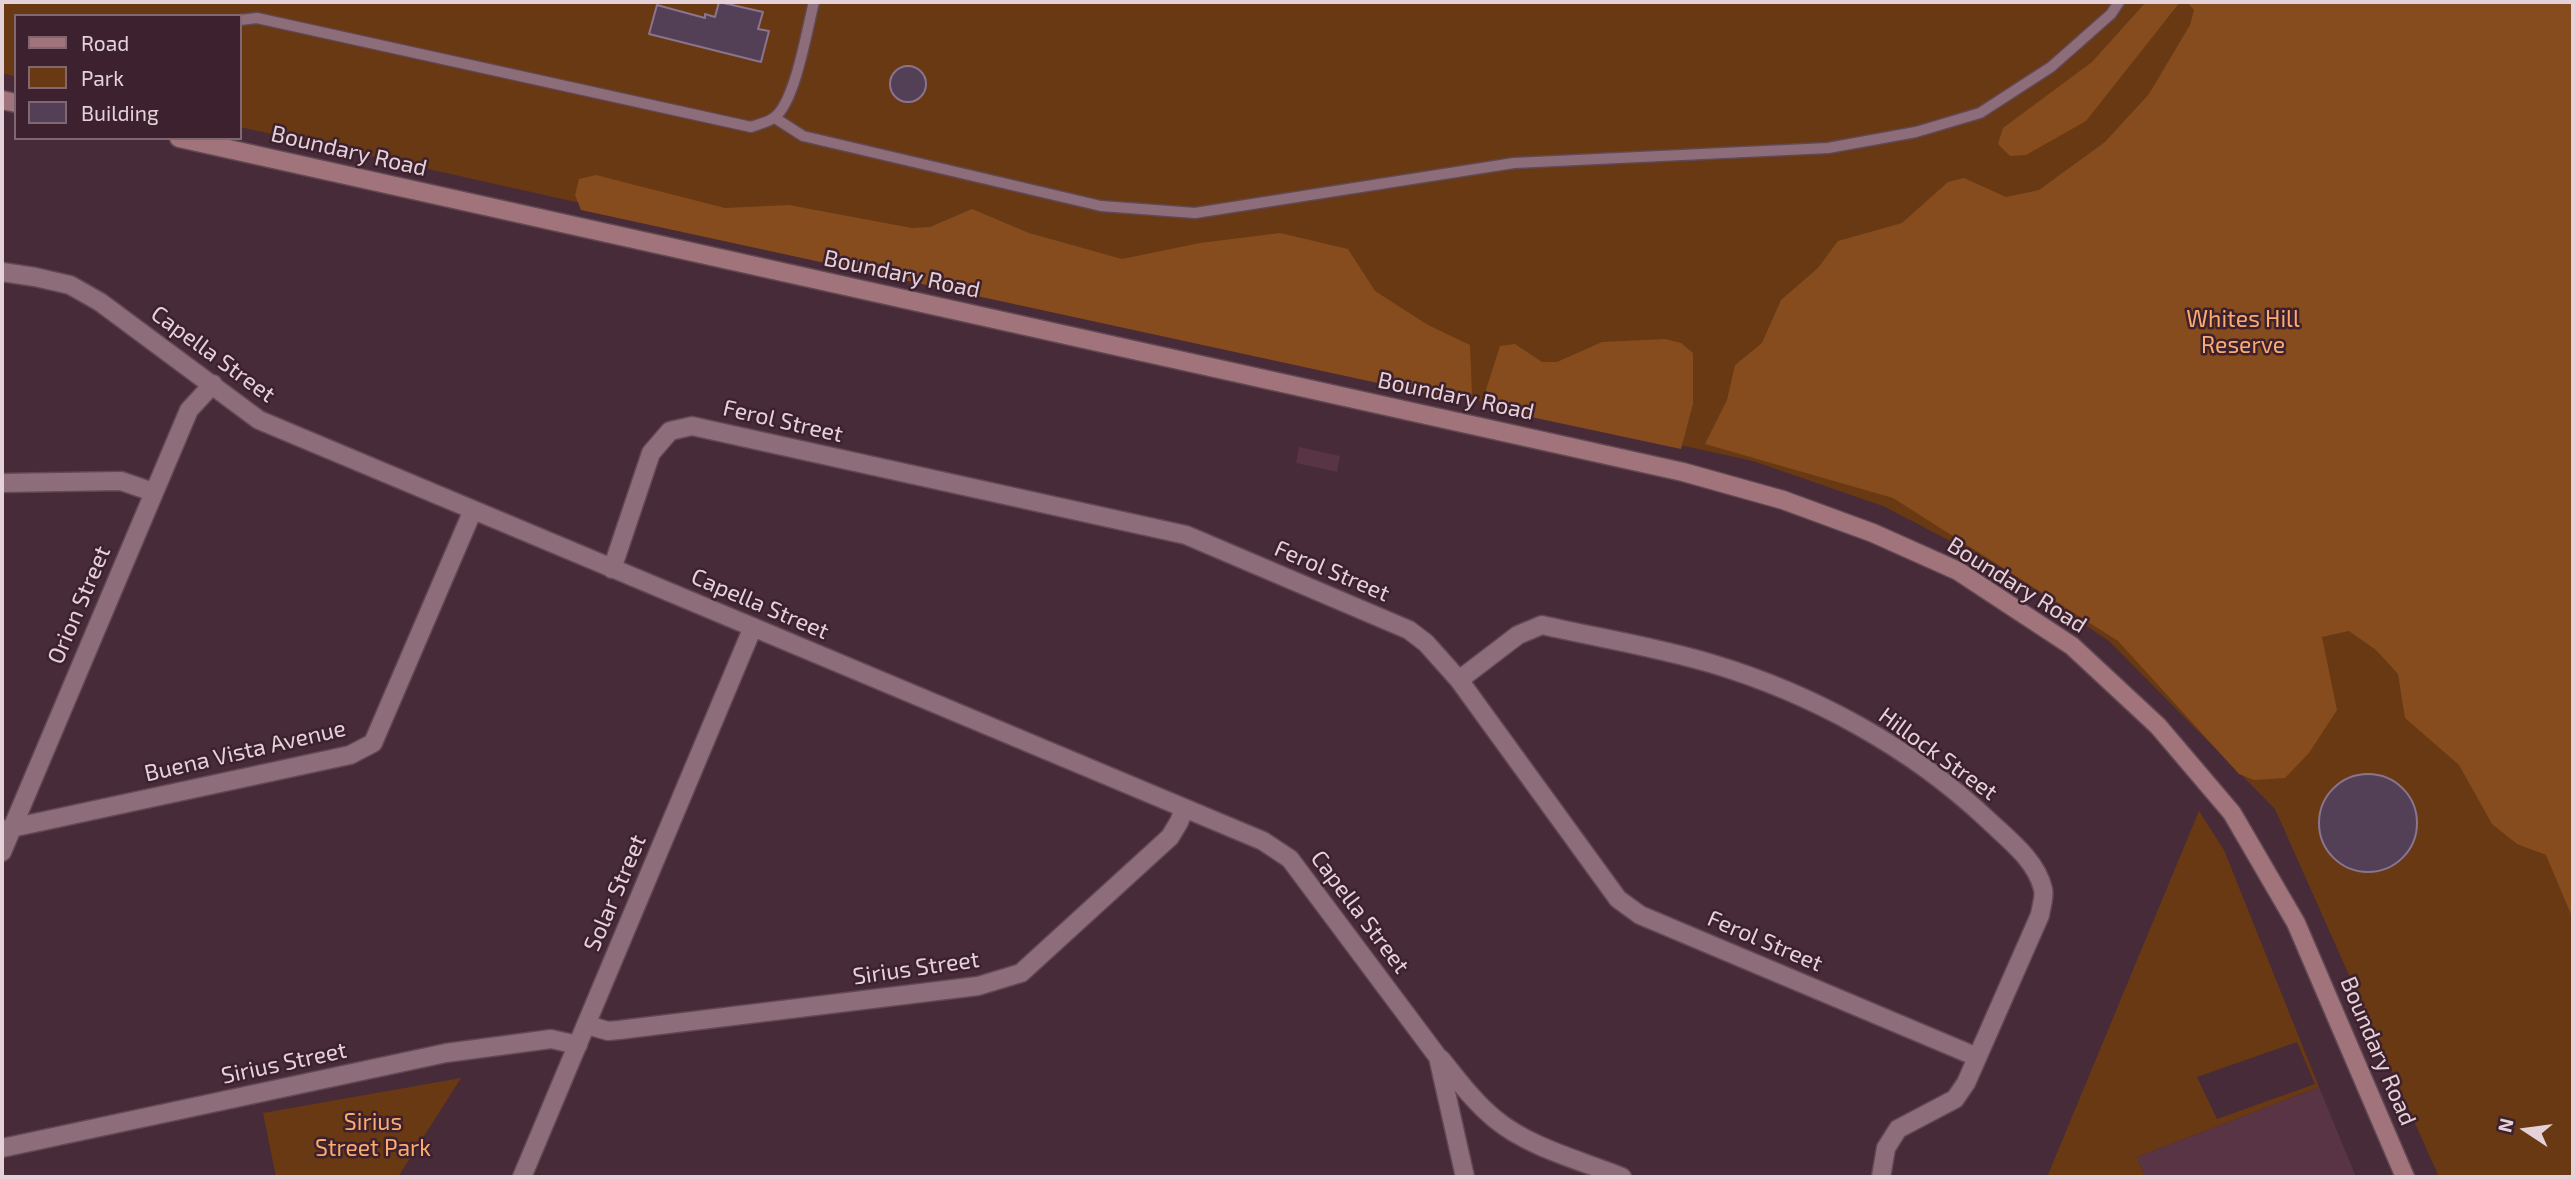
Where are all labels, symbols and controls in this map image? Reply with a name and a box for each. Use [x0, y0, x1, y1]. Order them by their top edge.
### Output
legend [14, 14, 242, 140]
text: Road [81, 30, 129, 55]
text: Park [81, 65, 124, 90]
text: Building [81, 100, 159, 125]
street label: Boundary Road [268, 120, 430, 182]
street label: Boundary Road [821, 244, 983, 304]
street label: Capella Street [146, 300, 280, 408]
park label: Whites Hill Reserve [2186, 305, 2300, 359]
street label: Boundary Road [1375, 366, 1537, 426]
street label: Ferol Street [720, 394, 846, 448]
street label: Boundary Road [1942, 531, 2092, 639]
street label: Ferol Street [1270, 534, 1394, 608]
street label: Orion Street [42, 542, 116, 668]
street label: Capella Street [687, 563, 833, 645]
street label: Hillock Street [1873, 702, 2003, 806]
street label: Buena Vista Avenue [142, 714, 348, 788]
street label: Solar Street [578, 831, 652, 955]
street label: Capella Street [1305, 845, 1415, 979]
street label: Ferol Street [1703, 904, 1827, 978]
street label: Sirius Street [851, 945, 981, 991]
street label: Boundary Road [2334, 972, 2422, 1130]
street label: Sirius Street [219, 1036, 349, 1090]
north arrow [2491, 1095, 2561, 1165]
park label: Sirius Street Park [315, 1108, 431, 1162]
text: N [2492, 1116, 2518, 1134]

